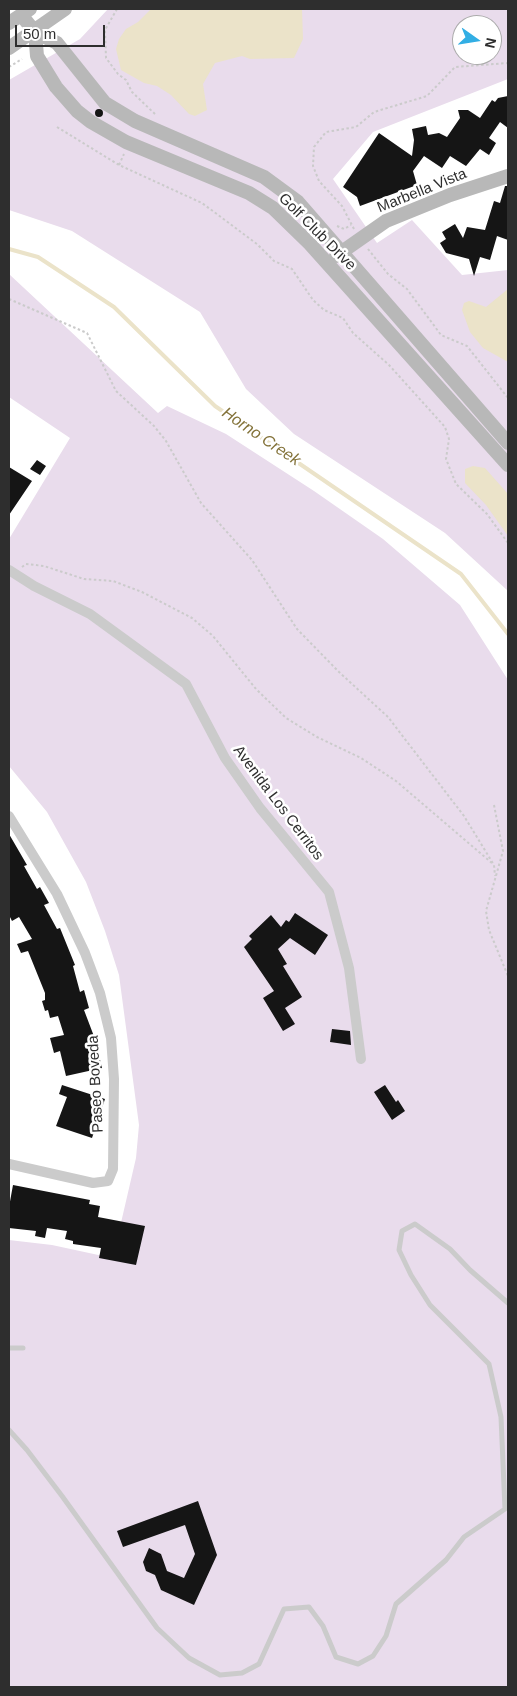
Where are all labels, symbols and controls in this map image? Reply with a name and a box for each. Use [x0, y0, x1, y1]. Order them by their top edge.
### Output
scale bar [18, 15, 108, 47]
north arrow [452, 15, 502, 65]
text: 50 m [23, 25, 56, 42]
text: N [482, 36, 500, 50]
street label: Marbella Vista [375, 165, 469, 217]
street label: Golf Club Drive [275, 190, 359, 274]
water label: Horno Creek [218, 404, 304, 470]
street label: Avenida Los Cerritos [229, 742, 327, 864]
street label: Paseo Boveda [84, 1035, 108, 1133]

